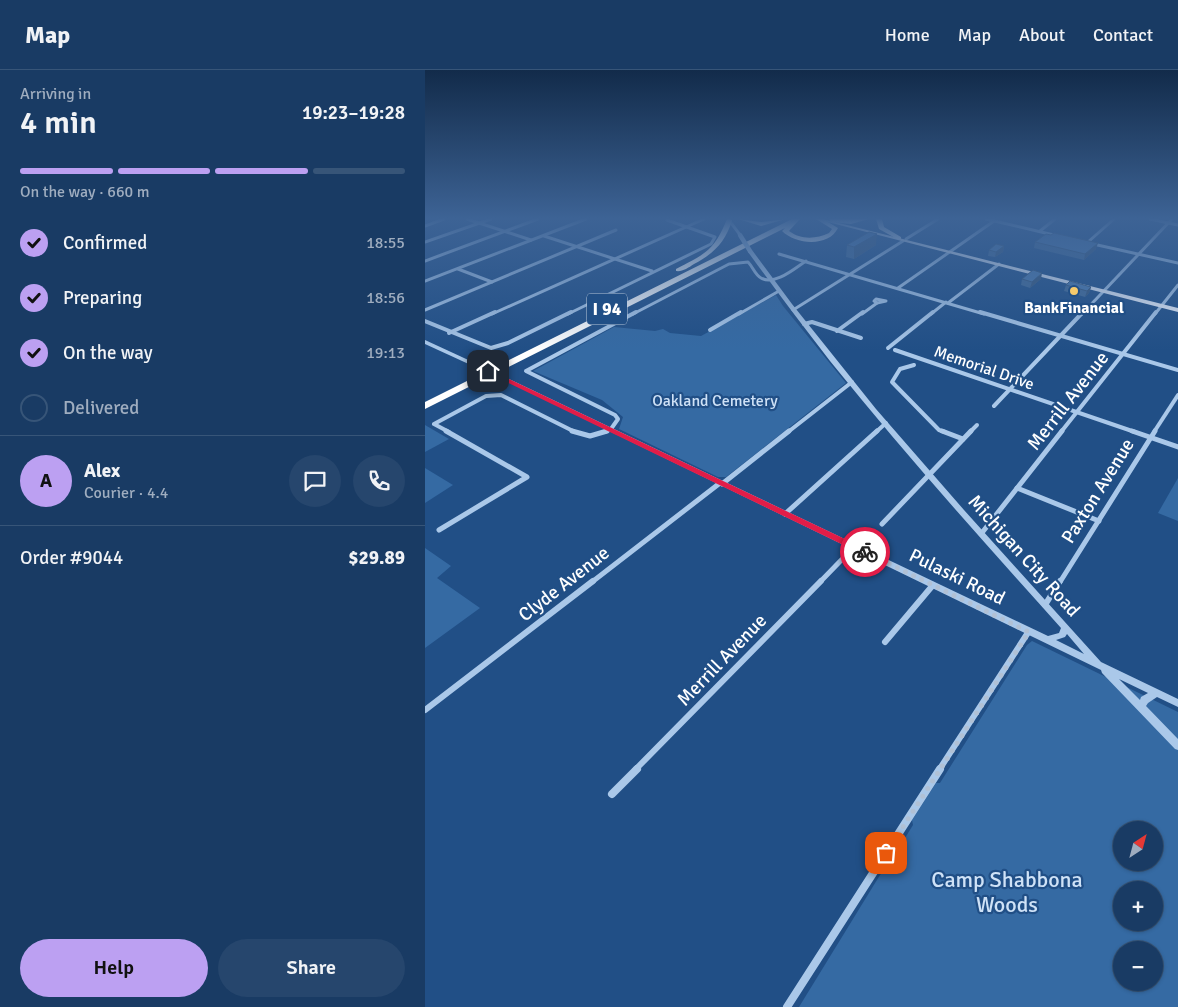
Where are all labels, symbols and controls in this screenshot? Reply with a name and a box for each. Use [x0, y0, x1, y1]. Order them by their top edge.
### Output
text: Map [25, 20, 70, 50]
text: Home [885, 24, 930, 46]
text: Map [958, 24, 991, 46]
text: About [1019, 24, 1065, 46]
text: Contact [1093, 24, 1153, 46]
text: Arriving in [20, 84, 91, 104]
text: 19:23–19:28 [302, 101, 405, 125]
text: 4 min [20, 103, 97, 142]
text: On the way · 660 m [20, 182, 150, 202]
icon: check [20, 229, 48, 257]
text: Confirmed [63, 231, 147, 255]
text: 18:55 [366, 233, 405, 253]
icon: check [20, 284, 48, 312]
marker: BankFinancial [1068, 285, 1080, 297]
text: Preparing [63, 286, 142, 310]
text: 18:56 [366, 288, 405, 308]
road number: I 94 [587, 293, 627, 324]
place label: BankFinancial [1024, 298, 1124, 318]
icon: check [20, 339, 48, 367]
text: On the way [63, 341, 153, 365]
street label: Memorial Drive [931, 342, 1037, 394]
text: 19:13 [366, 343, 405, 363]
street label: Merrill Avenue [1022, 347, 1114, 455]
pin [467, 350, 509, 392]
icon: home [474, 357, 502, 385]
park label: Oakland Cemetery [652, 391, 778, 411]
text: Delivered [63, 396, 139, 420]
street label: Paxton Avenue [1056, 434, 1140, 548]
button: chat [289, 455, 341, 507]
button: phone [353, 455, 405, 507]
text: Alex [84, 459, 120, 483]
text: A [40, 469, 52, 493]
text: Courier · 4.4 [84, 483, 168, 503]
street label: Michigan City Road [963, 490, 1085, 622]
courier [840, 527, 890, 577]
icon: bike [851, 538, 879, 566]
street label: Clyde Avenue [514, 541, 614, 627]
street label: Pulaski Road [905, 543, 1009, 611]
text: Order #9044 [20, 546, 123, 570]
text: $29.89 [348, 546, 405, 570]
street label: Merrill Avenue [672, 609, 772, 711]
north arrow [1113, 821, 1163, 871]
map controls [1113, 821, 1163, 991]
pin [865, 832, 907, 874]
icon: bag [872, 839, 900, 867]
park label: Camp Shabbona Woods [931, 866, 1083, 918]
button: + [1113, 881, 1163, 931]
button: Help [20, 939, 208, 997]
button: Share [218, 939, 405, 997]
button: − [1113, 941, 1163, 991]

